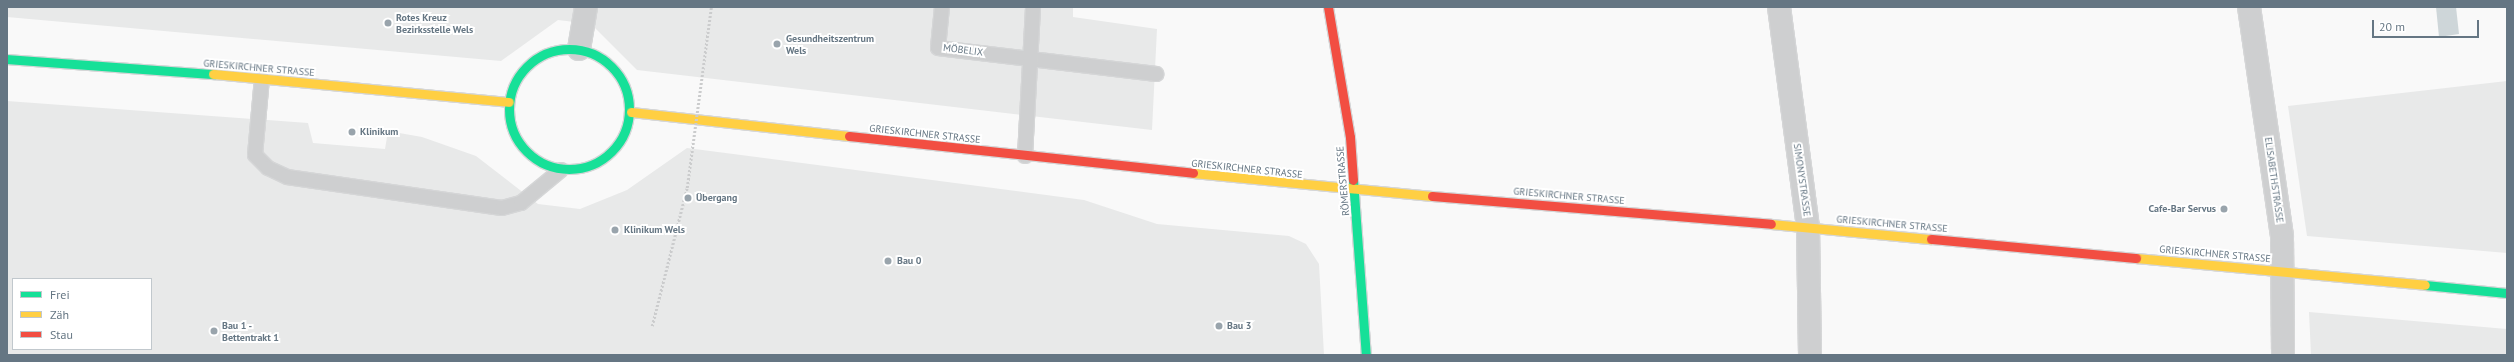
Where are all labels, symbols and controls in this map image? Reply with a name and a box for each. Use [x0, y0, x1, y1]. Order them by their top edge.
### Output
place label: Rotes Kreuz Bezirksstelle Wels [396, 11, 473, 34]
scale bar [2374, 12, 2481, 38]
marker: Rotes Kreuz Bezirksstelle Wels [383, 18, 393, 28]
text: 20 m [2379, 19, 2405, 34]
place label: Gesundheitszentrum Wels [786, 32, 874, 56]
marker: Gesundheitszentrum Wels [771, 38, 783, 50]
street label: MÖBELIX [942, 42, 984, 58]
street label: GRIESKIRCHNER STRASSE [203, 57, 315, 79]
street label: GRIESKIRCHNER STRASSE [869, 122, 981, 146]
place label: Klinikum [360, 126, 398, 138]
marker: Klinikum [347, 127, 357, 137]
street label: ELISABETHSTRASSE [2262, 136, 2286, 224]
street label: SIMONYSTRASSE [1791, 143, 1813, 217]
street label: RÖMERSTRASSE [1334, 146, 1352, 216]
street label: GRIESKIRCHNER STRASSE [1191, 157, 1303, 181]
street label: GRIESKIRCHNER STRASSE [1513, 185, 1625, 207]
place label: Übergang [696, 192, 737, 204]
marker: Übergang [683, 193, 693, 203]
place label: Cafe-Bar Servus [2149, 203, 2216, 215]
marker: Cafe-Bar Servus [2219, 204, 2229, 214]
street label: GRIESKIRCHNER STRASSE [1836, 213, 1948, 235]
marker: Klinikum Wels [609, 224, 621, 236]
place label: Klinikum Wels [624, 224, 685, 236]
street label: GRIESKIRCHNER STRASSE [2159, 243, 2271, 265]
marker: Bau 0 [882, 255, 894, 267]
place label: Bau 0 [897, 255, 921, 267]
legend [12, 278, 152, 350]
text: Frei [50, 287, 70, 302]
text: Zäh [50, 307, 69, 322]
place label: Bau 1 - Bettentrakt 1 [222, 319, 279, 342]
place label: Bau 3 [1227, 320, 1251, 332]
marker: Bau 3 [1214, 321, 1224, 331]
marker: Bau 1 - Bettentrakt 1 [209, 326, 219, 336]
text: Stau [50, 327, 73, 342]

